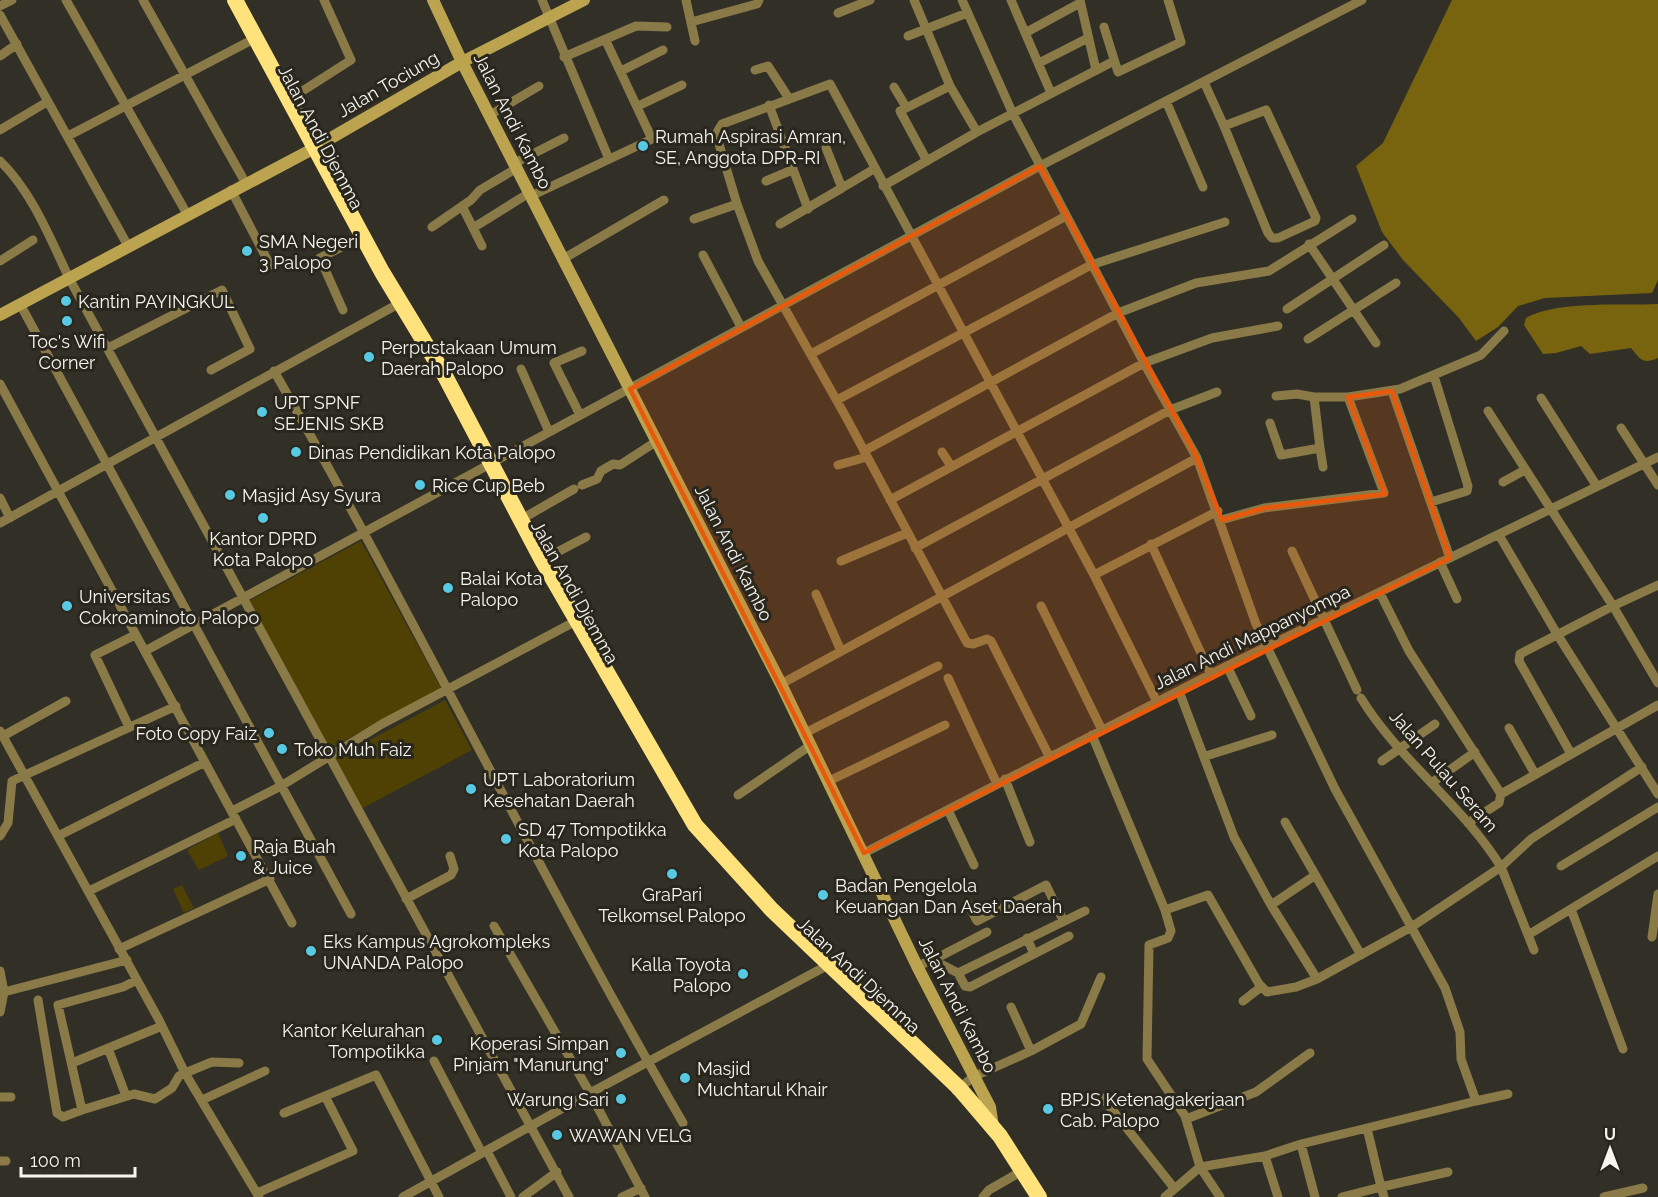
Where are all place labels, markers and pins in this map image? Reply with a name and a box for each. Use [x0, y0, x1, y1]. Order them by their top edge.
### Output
place label: Rumah Aspirasi Amran, SE, Anggota DPR-RI [655, 126, 846, 168]
marker: Rumah Aspirasi Amran, SE, Anggota DPR-RI [636, 139, 650, 153]
place label: SMA Negeri 3 Palopo [259, 231, 358, 273]
marker: SMA Negeri 3 Palopo [240, 244, 254, 258]
place label: Kantin PAYINGKUL [78, 291, 235, 312]
marker: Kantin PAYINGKUL [59, 294, 73, 308]
marker: Toc's Wifi Corner [60, 314, 74, 328]
place label: Toc's Wifi Corner [28, 331, 106, 373]
place label: Perpustakaan Umum Daerah Palopo [381, 337, 557, 379]
marker: Perpustakaan Umum Daerah Palopo [362, 350, 376, 364]
place label: UPT SPNF SEJENIS SKB [274, 392, 384, 434]
marker: UPT SPNF SEJENIS SKB [255, 405, 269, 419]
place label: Dinas Pendidikan Kota Palopo [308, 442, 556, 463]
marker: Dinas Pendidikan Kota Palopo [289, 445, 303, 459]
place label: Rice Cup Beb [432, 475, 545, 496]
marker: Rice Cup Beb [413, 478, 427, 492]
place label: Masjid Asy Syura [242, 485, 381, 506]
marker: Masjid Asy Syura [223, 488, 237, 502]
marker: Kantor DPRD Kota Palopo [256, 511, 270, 525]
place label: Kantor DPRD Kota Palopo [209, 528, 317, 570]
place label: Balai Kota Palopo [460, 568, 542, 610]
marker: Balai Kota Palopo [441, 581, 455, 595]
place label: Universitas Cokroaminoto Palopo [79, 586, 259, 628]
marker: Universitas Cokroaminoto Palopo [60, 599, 74, 613]
place label: Foto Copy Faiz [136, 723, 257, 744]
marker: Foto Copy Faiz [262, 726, 276, 740]
place label: Toko Muh Faiz [294, 739, 412, 760]
marker: Toko Muh Faiz [275, 742, 289, 756]
place label: UPT Laboratorium Kesehatan Daerah [483, 769, 635, 811]
marker: UPT Laboratorium Kesehatan Daerah [464, 782, 478, 796]
place label: SD 47 Tompotikka Kota Palopo [518, 819, 667, 861]
marker: SD 47 Tompotikka Kota Palopo [499, 832, 513, 846]
place label: Raja Buah & Juice [253, 836, 336, 878]
marker: Raja Buah & Juice [234, 849, 248, 863]
marker: GraPari Telkomsel Palopo [665, 867, 679, 881]
place label: Badan Pengelola Keuangan Dan Aset Daerah [835, 875, 1062, 917]
place label: GraPari Telkomsel Palopo [598, 884, 746, 926]
marker: Badan Pengelola Keuangan Dan Aset Daerah [816, 888, 830, 902]
place label: Eks Kampus Agrokompleks UNANDA Palopo [323, 931, 550, 973]
marker: Eks Kampus Agrokompleks UNANDA Palopo [304, 944, 318, 958]
place label: Kalla Toyota Palopo [631, 954, 731, 996]
marker: Kalla Toyota Palopo [736, 967, 750, 981]
place label: Kantor Kelurahan Tompotikka [282, 1020, 425, 1062]
marker: Kantor Kelurahan Tompotikka [430, 1033, 444, 1047]
place label: Koperasi Simpan Pinjam "Manurung" [453, 1033, 609, 1075]
marker: Koperasi Simpan Pinjam "Manurung" [614, 1046, 628, 1060]
place label: Masjid Muchtarul Khair [697, 1058, 828, 1100]
marker: Masjid Muchtarul Khair [678, 1071, 692, 1085]
place label: Warung Sari [507, 1089, 609, 1110]
place label: BPJS Ketenagakerjaan Cab. Palopo [1060, 1089, 1245, 1131]
marker: Warung Sari [614, 1092, 628, 1106]
marker: BPJS Ketenagakerjaan Cab. Palopo [1041, 1102, 1055, 1116]
place label: WAWAN VELG [569, 1125, 692, 1146]
marker: WAWAN VELG [550, 1128, 564, 1142]

